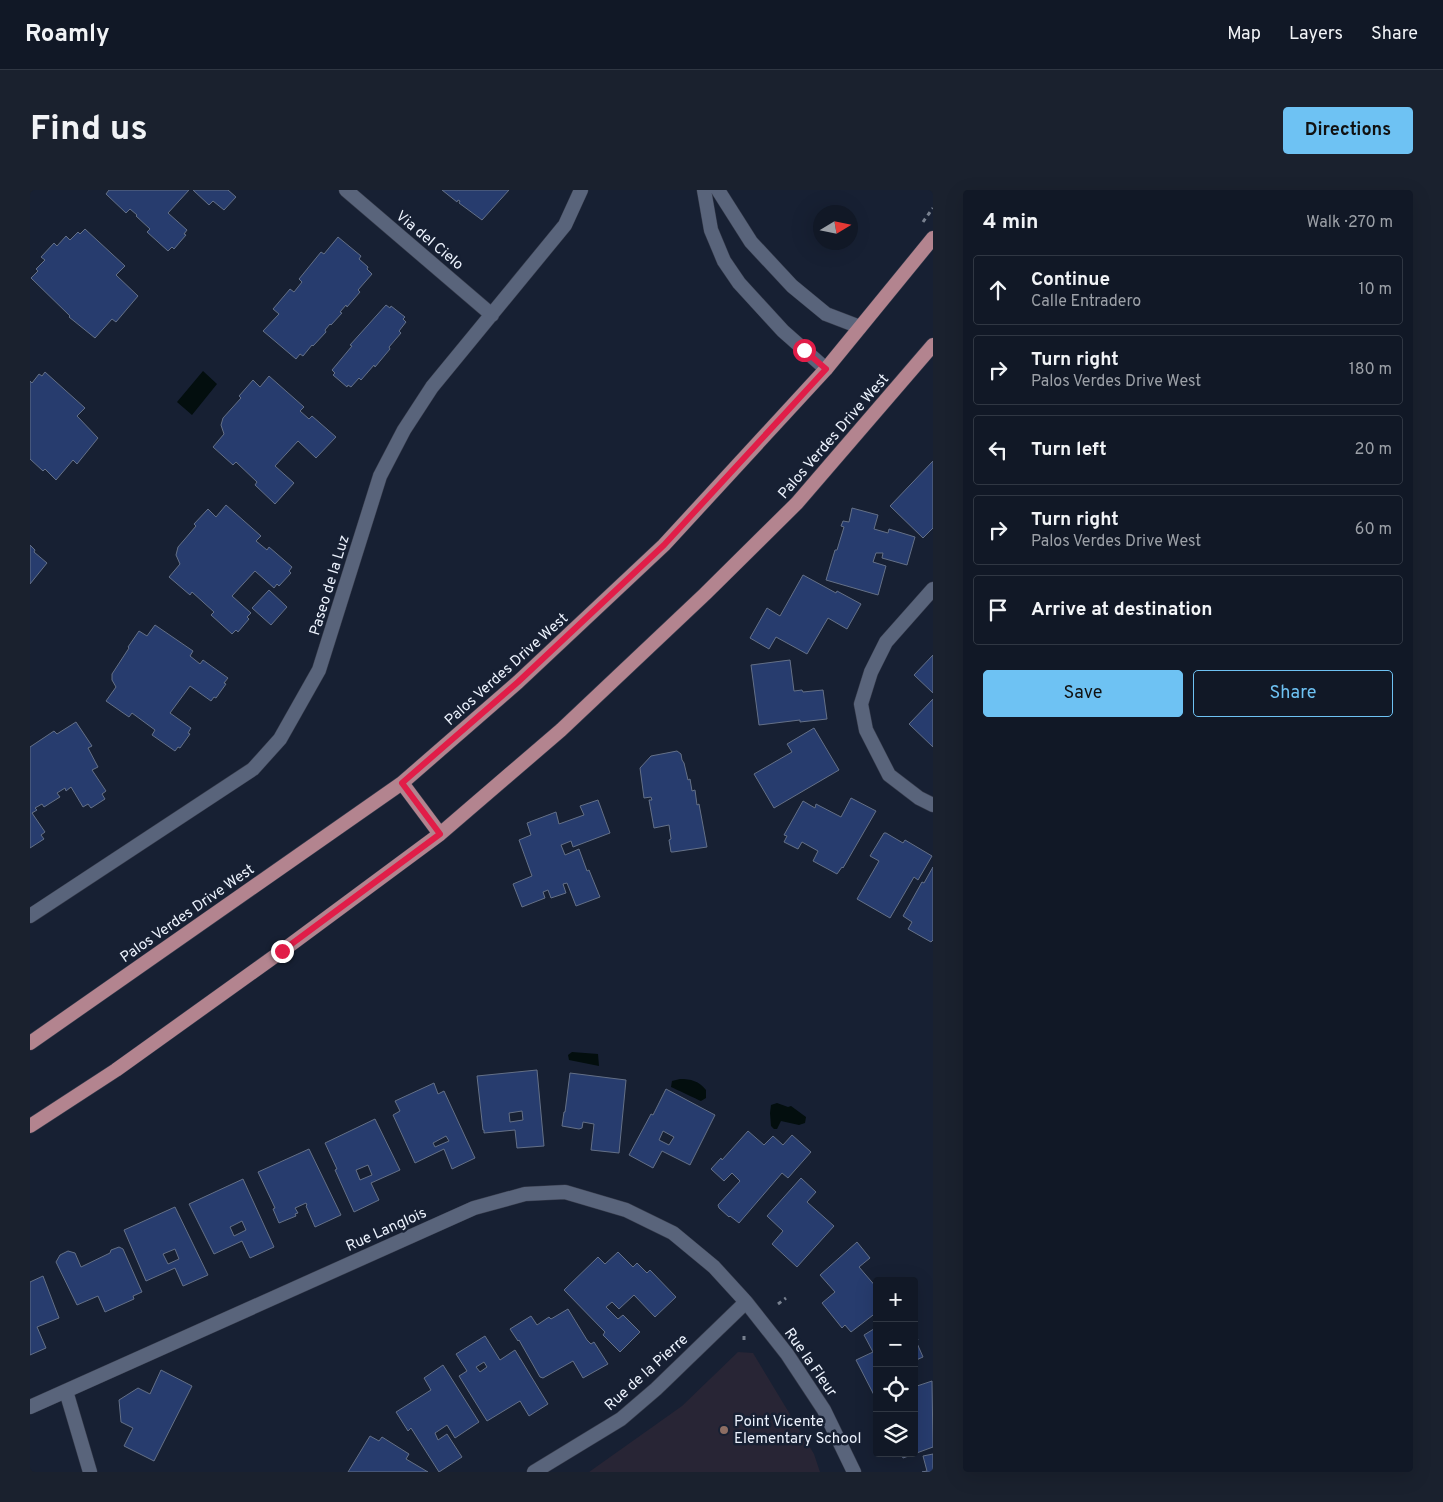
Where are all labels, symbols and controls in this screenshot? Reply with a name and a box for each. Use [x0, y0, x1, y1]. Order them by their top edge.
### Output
text: Roamly [25, 20, 110, 50]
text: Map [1227, 23, 1261, 46]
text: Layers [1289, 23, 1343, 46]
text: Share [1371, 23, 1418, 46]
button: Directions [1283, 107, 1413, 154]
text: Find us [30, 108, 148, 152]
north arrow [813, 205, 858, 250]
street label: Via del Cielo [391, 207, 467, 275]
text: 4 min [983, 209, 1039, 236]
text: Walk · 270 m [1306, 213, 1393, 233]
text: Continue [1031, 268, 1110, 292]
icon: ahead [984, 276, 1012, 304]
text: 10 m [1358, 280, 1392, 300]
text: Calle Entradero [1031, 292, 1141, 312]
route start [793, 339, 816, 362]
text: Turn right [1031, 348, 1119, 372]
icon: right [984, 356, 1012, 384]
text: 180 m [1349, 360, 1392, 380]
street label: Palos Verdes Drive West [775, 371, 894, 503]
text: Palos Verdes Drive West [1031, 372, 1201, 392]
icon: left [984, 436, 1012, 464]
text: Turn left [1031, 438, 1107, 462]
text: 20 m [1355, 440, 1392, 460]
text: Turn right [1031, 508, 1119, 532]
icon: right [984, 516, 1012, 544]
text: 60 m [1355, 520, 1392, 540]
text: Palos Verdes Drive West [1031, 532, 1201, 552]
street label: Paseo de la Luz [306, 533, 355, 638]
icon: arrive [984, 596, 1012, 624]
text: Arrive at destination [1031, 598, 1212, 622]
street label: Palos Verdes Drive West [441, 610, 573, 731]
button: Save [983, 670, 1183, 717]
button: Share [1193, 670, 1393, 717]
street label: Palos Verdes Drive West [117, 861, 259, 968]
route end [271, 940, 294, 963]
street label: Rue Langlois [343, 1204, 430, 1257]
map controls [873, 1277, 918, 1457]
button: + [873, 1277, 918, 1322]
button: − [873, 1322, 918, 1367]
street label: Rue la Fleur [779, 1325, 841, 1401]
street label: Rue de la Pierre [601, 1331, 693, 1416]
button: locate [873, 1367, 918, 1412]
button: layers [873, 1412, 918, 1457]
place label: Point Vicente Elementary School [734, 1413, 861, 1449]
marker: Point Vicente Elementary School [718, 1424, 730, 1436]

